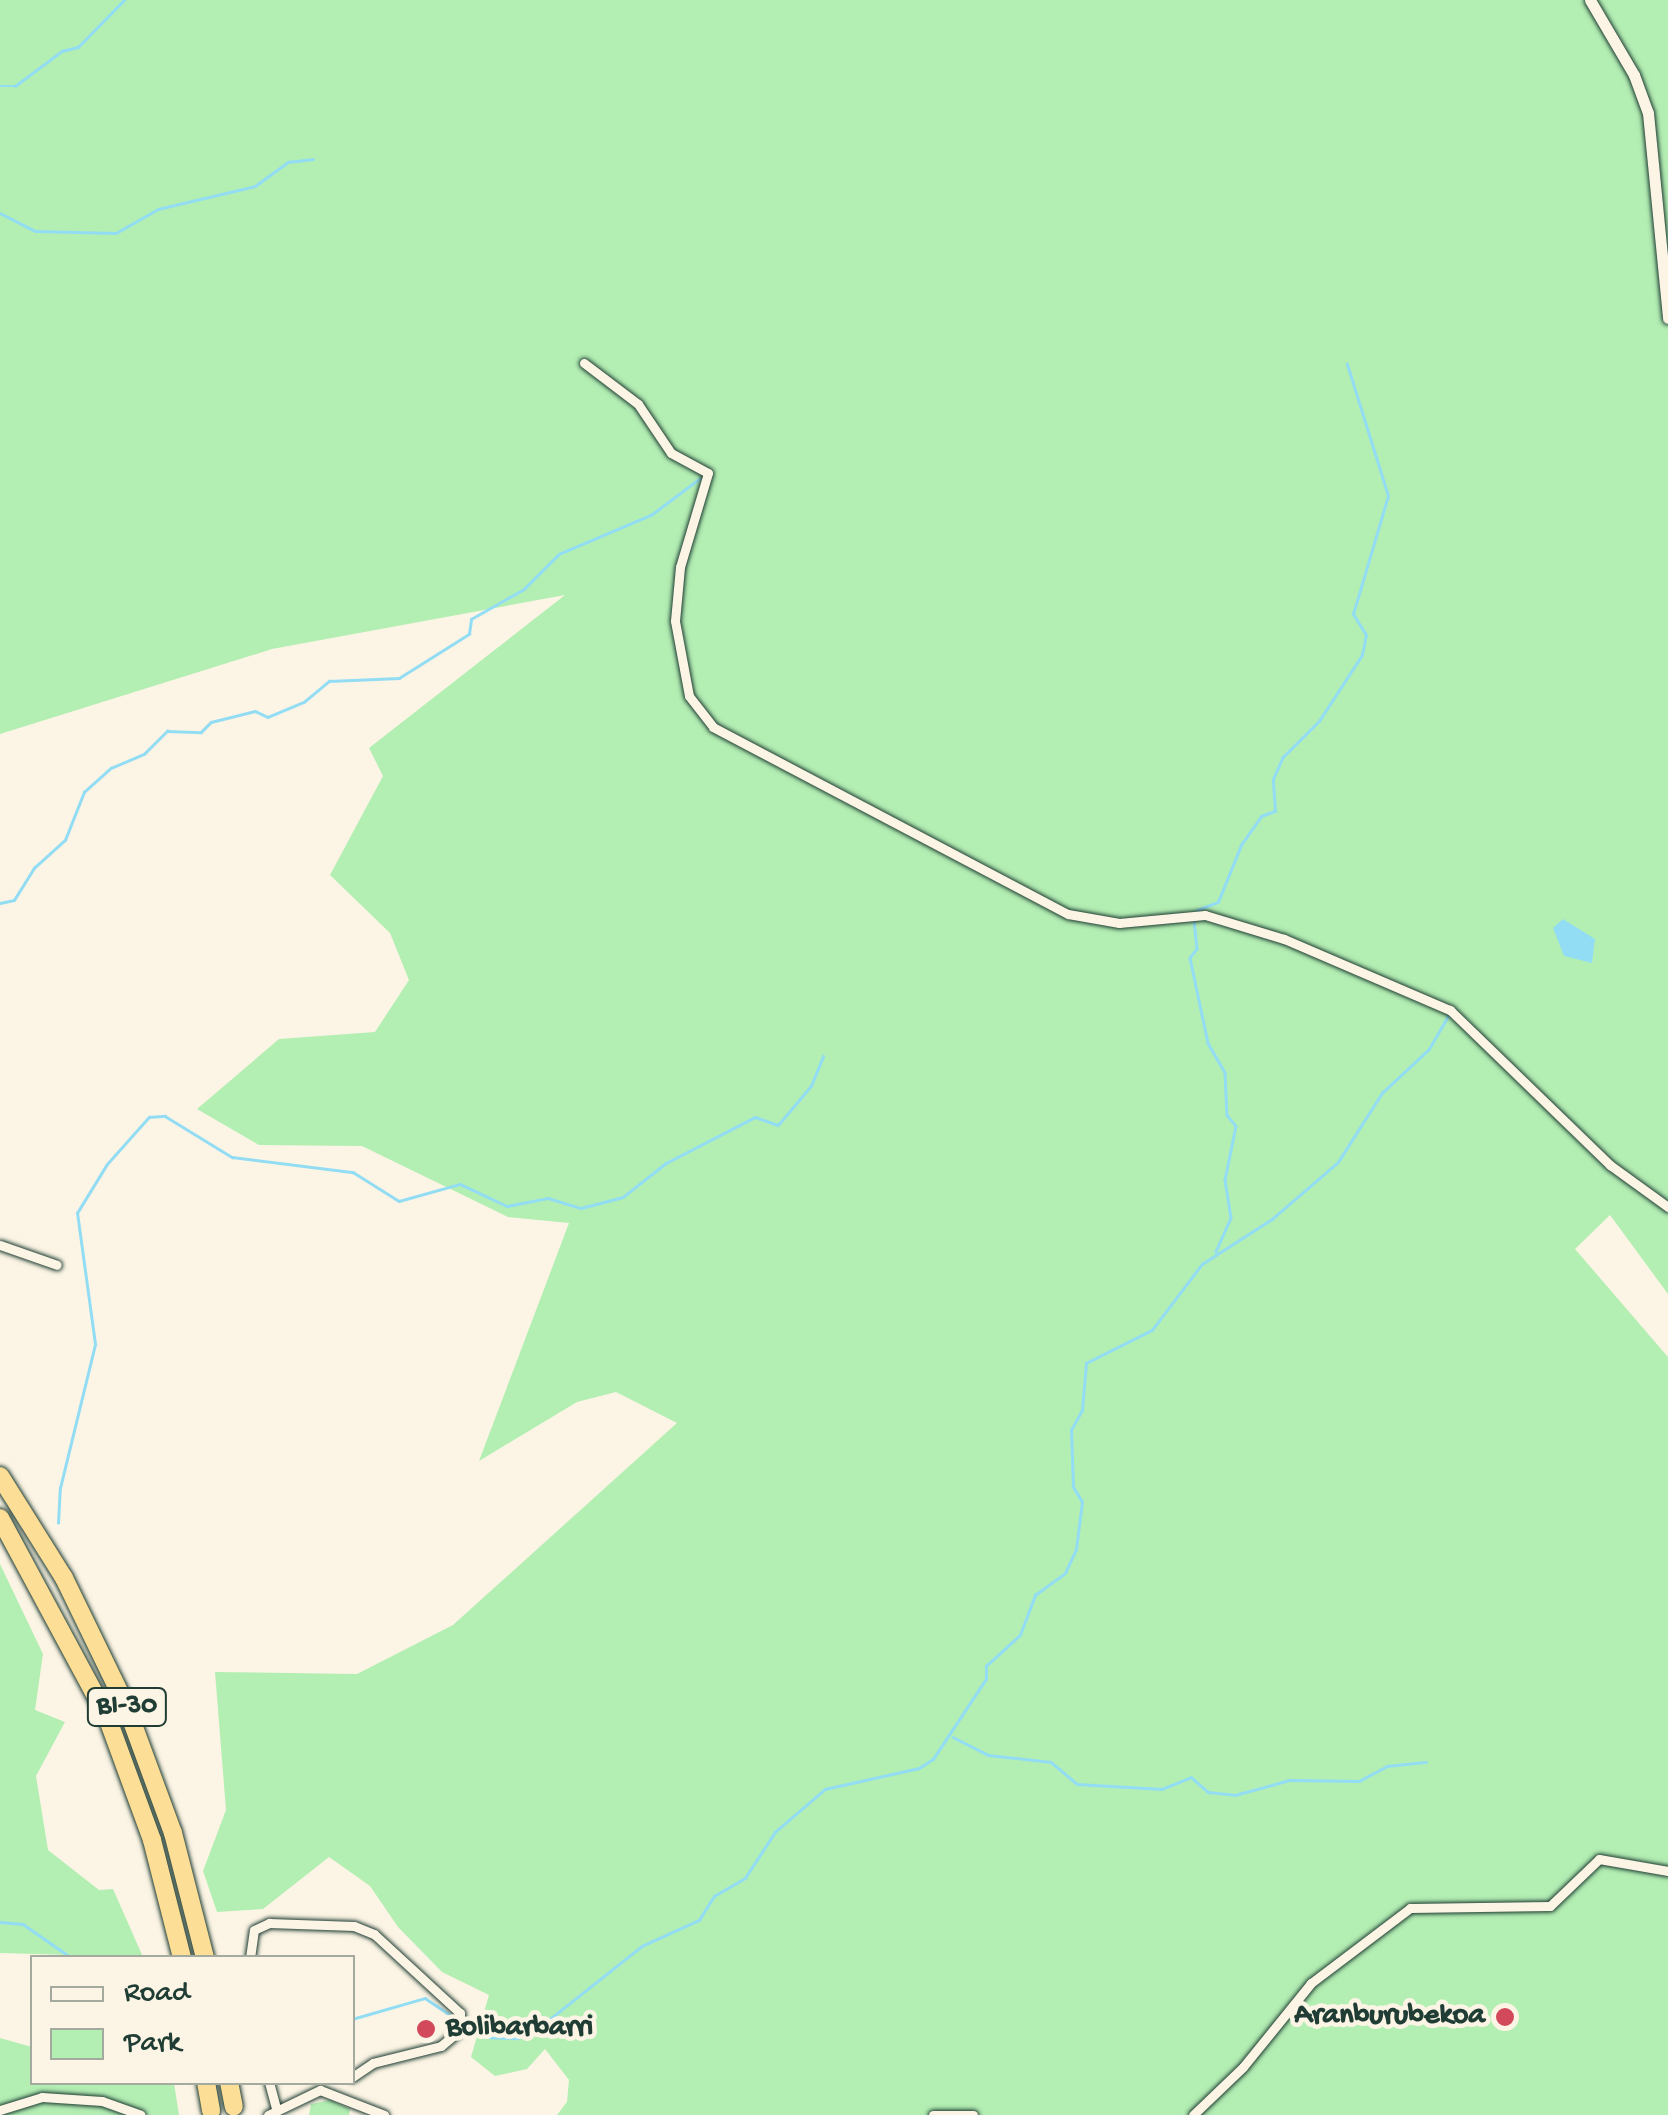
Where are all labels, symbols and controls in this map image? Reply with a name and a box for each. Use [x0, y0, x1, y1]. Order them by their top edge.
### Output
road number: BI-30 [84, 1684, 170, 1730]
legend [30, 1955, 355, 2085]
text: Road [124, 1977, 190, 2012]
place label: Aranburubekoa [1294, 1999, 1485, 2035]
marker: Aranburubekoa [1494, 2006, 1516, 2028]
place label: Bolibarbarri [446, 2011, 593, 2047]
marker: Bolibarbarri [415, 2018, 437, 2040]
text: Park [124, 2027, 181, 2062]

